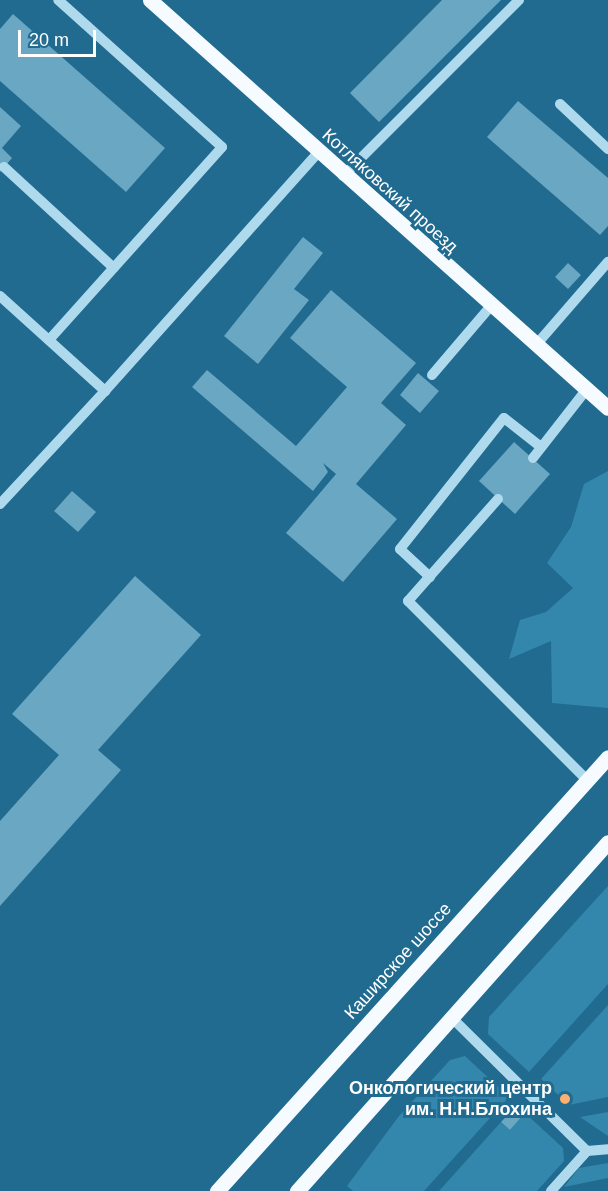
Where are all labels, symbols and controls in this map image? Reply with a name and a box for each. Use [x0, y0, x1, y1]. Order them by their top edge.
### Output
scale bar [21, 18, 99, 56]
text: 20 m [29, 30, 69, 50]
street label: Котляковский проезд [318, 124, 462, 258]
street label: Каширское шоссе [340, 898, 456, 1024]
place label: Онкологический центр им. Н.Н.Блохина [349, 1078, 552, 1120]
marker: Онкологический центр им. Н.Н.Блохина [556, 1090, 574, 1108]

